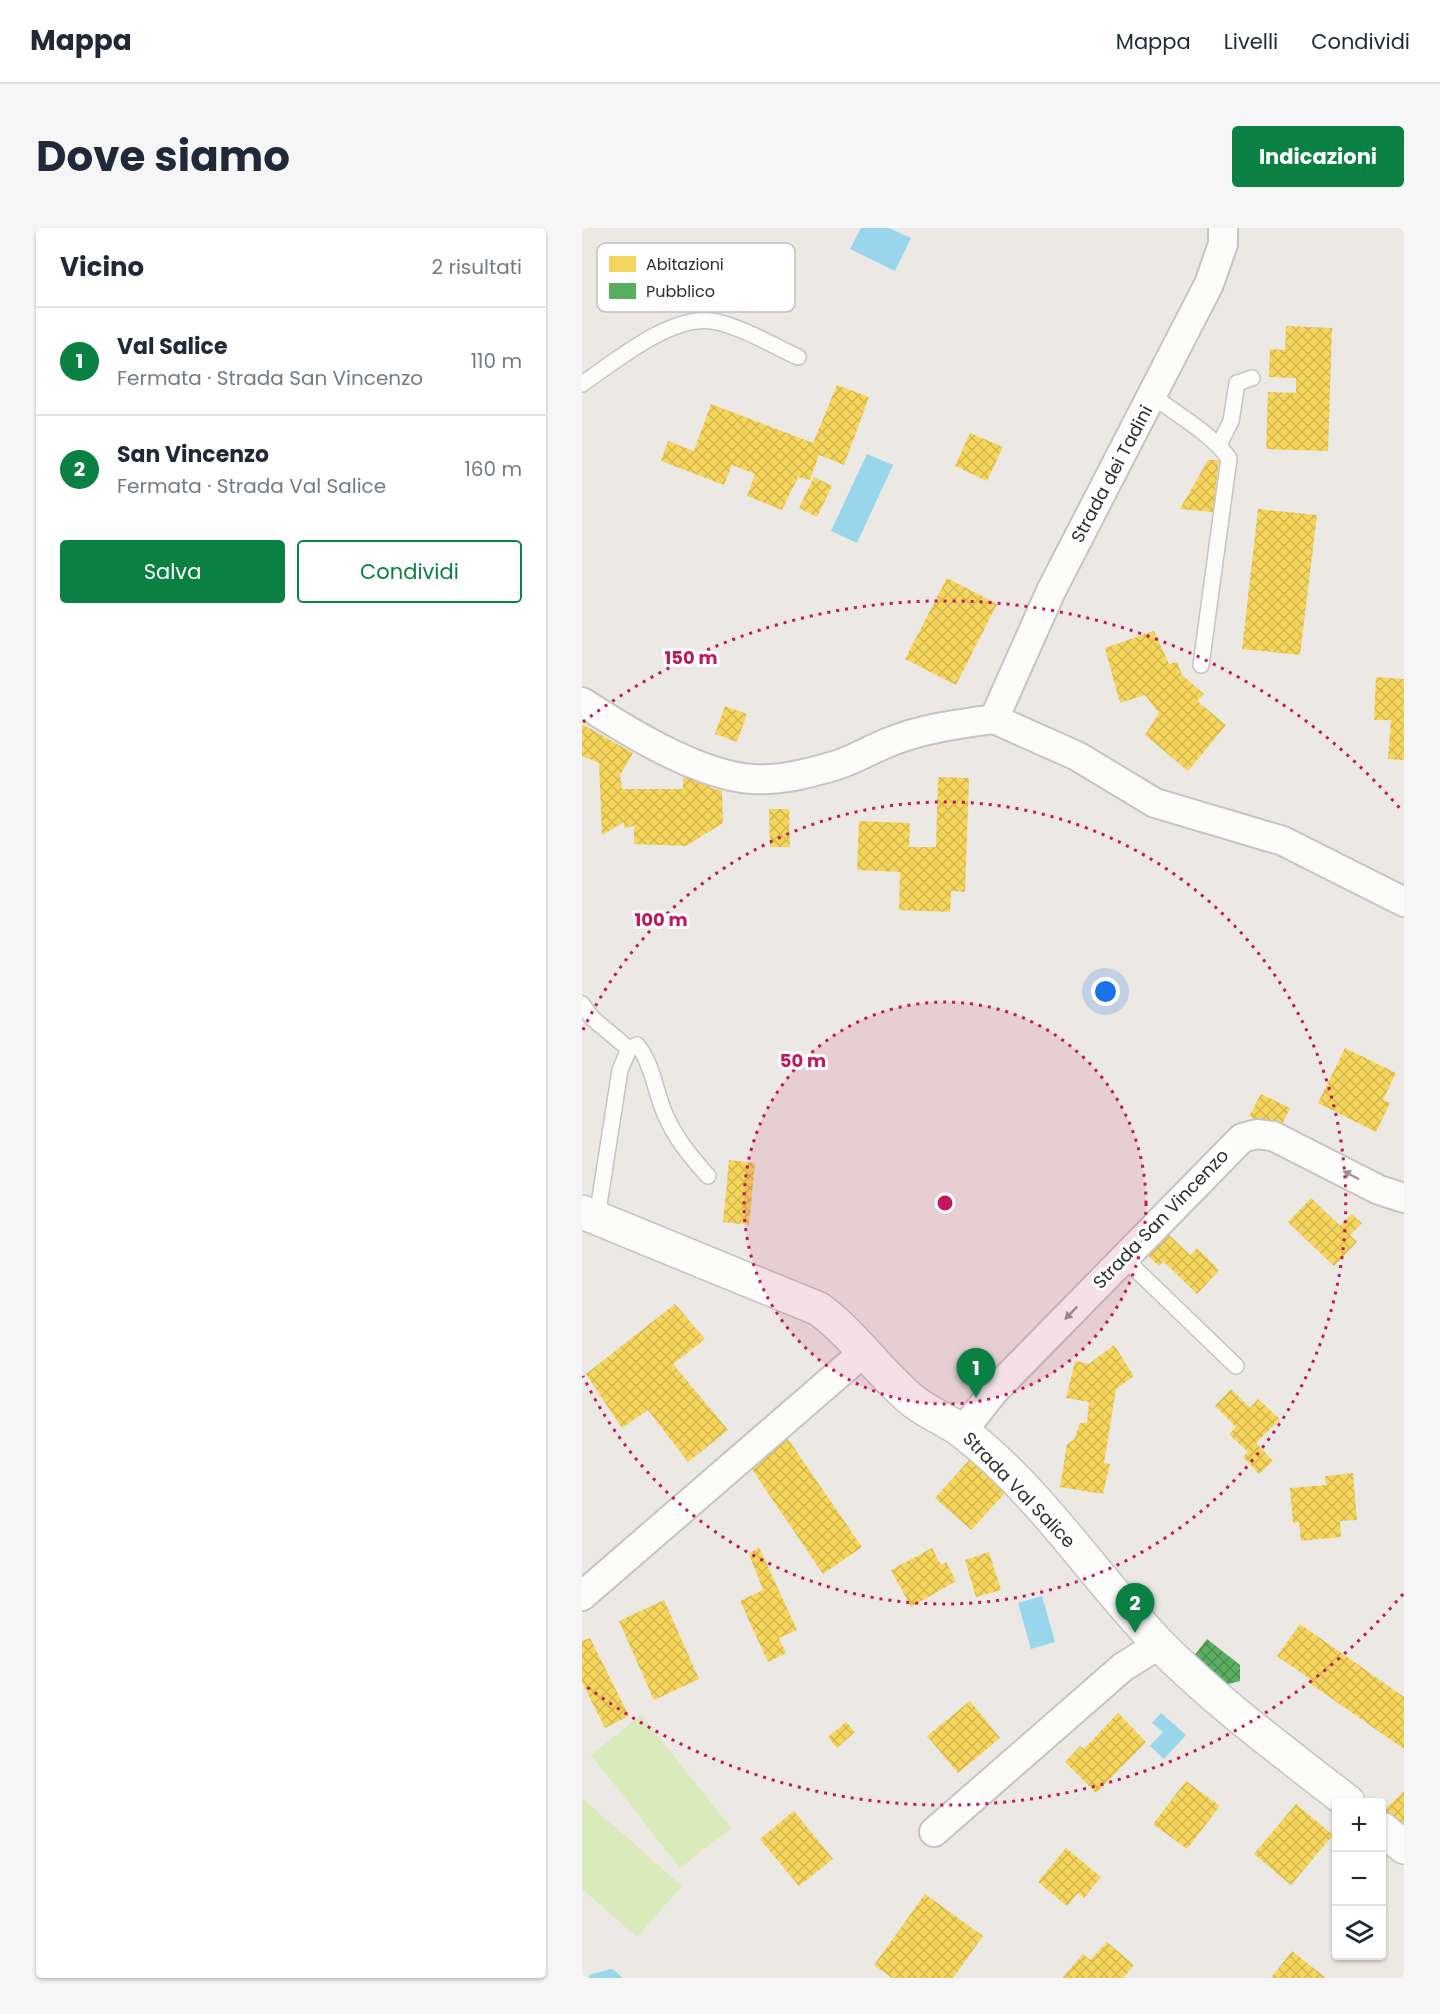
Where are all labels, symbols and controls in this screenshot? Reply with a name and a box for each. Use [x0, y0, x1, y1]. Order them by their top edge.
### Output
text: Mappa [30, 21, 132, 60]
text: Mappa [1116, 27, 1191, 56]
text: Livelli [1224, 27, 1278, 56]
text: Condividi [1311, 27, 1410, 56]
button: Indicazioni [1232, 126, 1404, 187]
text: Dove siamo [36, 127, 290, 186]
legend [597, 243, 795, 312]
text: Vicino [60, 249, 144, 285]
text: 2 risultati [432, 253, 522, 281]
text: Abitazioni [646, 253, 724, 276]
text: Pubblico [646, 280, 715, 303]
text: Val Salice [117, 331, 227, 362]
text: 1 [76, 347, 83, 375]
text: 110 m [471, 347, 522, 375]
text: Fermata · Strada San Vincenzo [117, 364, 423, 392]
street label: Strada dei Tadini [1065, 401, 1158, 547]
text: San Vincenzo [117, 439, 269, 470]
text: 2 [74, 455, 85, 483]
text: 160 m [464, 455, 522, 483]
text: Fermata · Strada Val Salice [117, 472, 386, 500]
button: Salva [60, 540, 285, 603]
button: Condividi [297, 540, 522, 603]
text: 150 m [664, 645, 718, 670]
text: 100 m [634, 907, 688, 932]
your location [1091, 977, 1120, 1006]
text: 50 m [780, 1048, 826, 1073]
street label: Strada San Vincenzo [1087, 1143, 1234, 1294]
one-way arrow [1342, 1170, 1359, 1180]
centre of rings [935, 1193, 955, 1213]
one-way arrow [1064, 1305, 1078, 1319]
pin: 1 [956, 1348, 996, 1398]
street label: Strada Val Salice [957, 1426, 1081, 1553]
pin: 2 [1116, 1584, 1154, 1633]
map controls [1332, 1798, 1386, 1960]
button: + [1332, 1798, 1386, 1852]
button: − [1332, 1852, 1386, 1906]
button: layers [1332, 1906, 1386, 1960]

